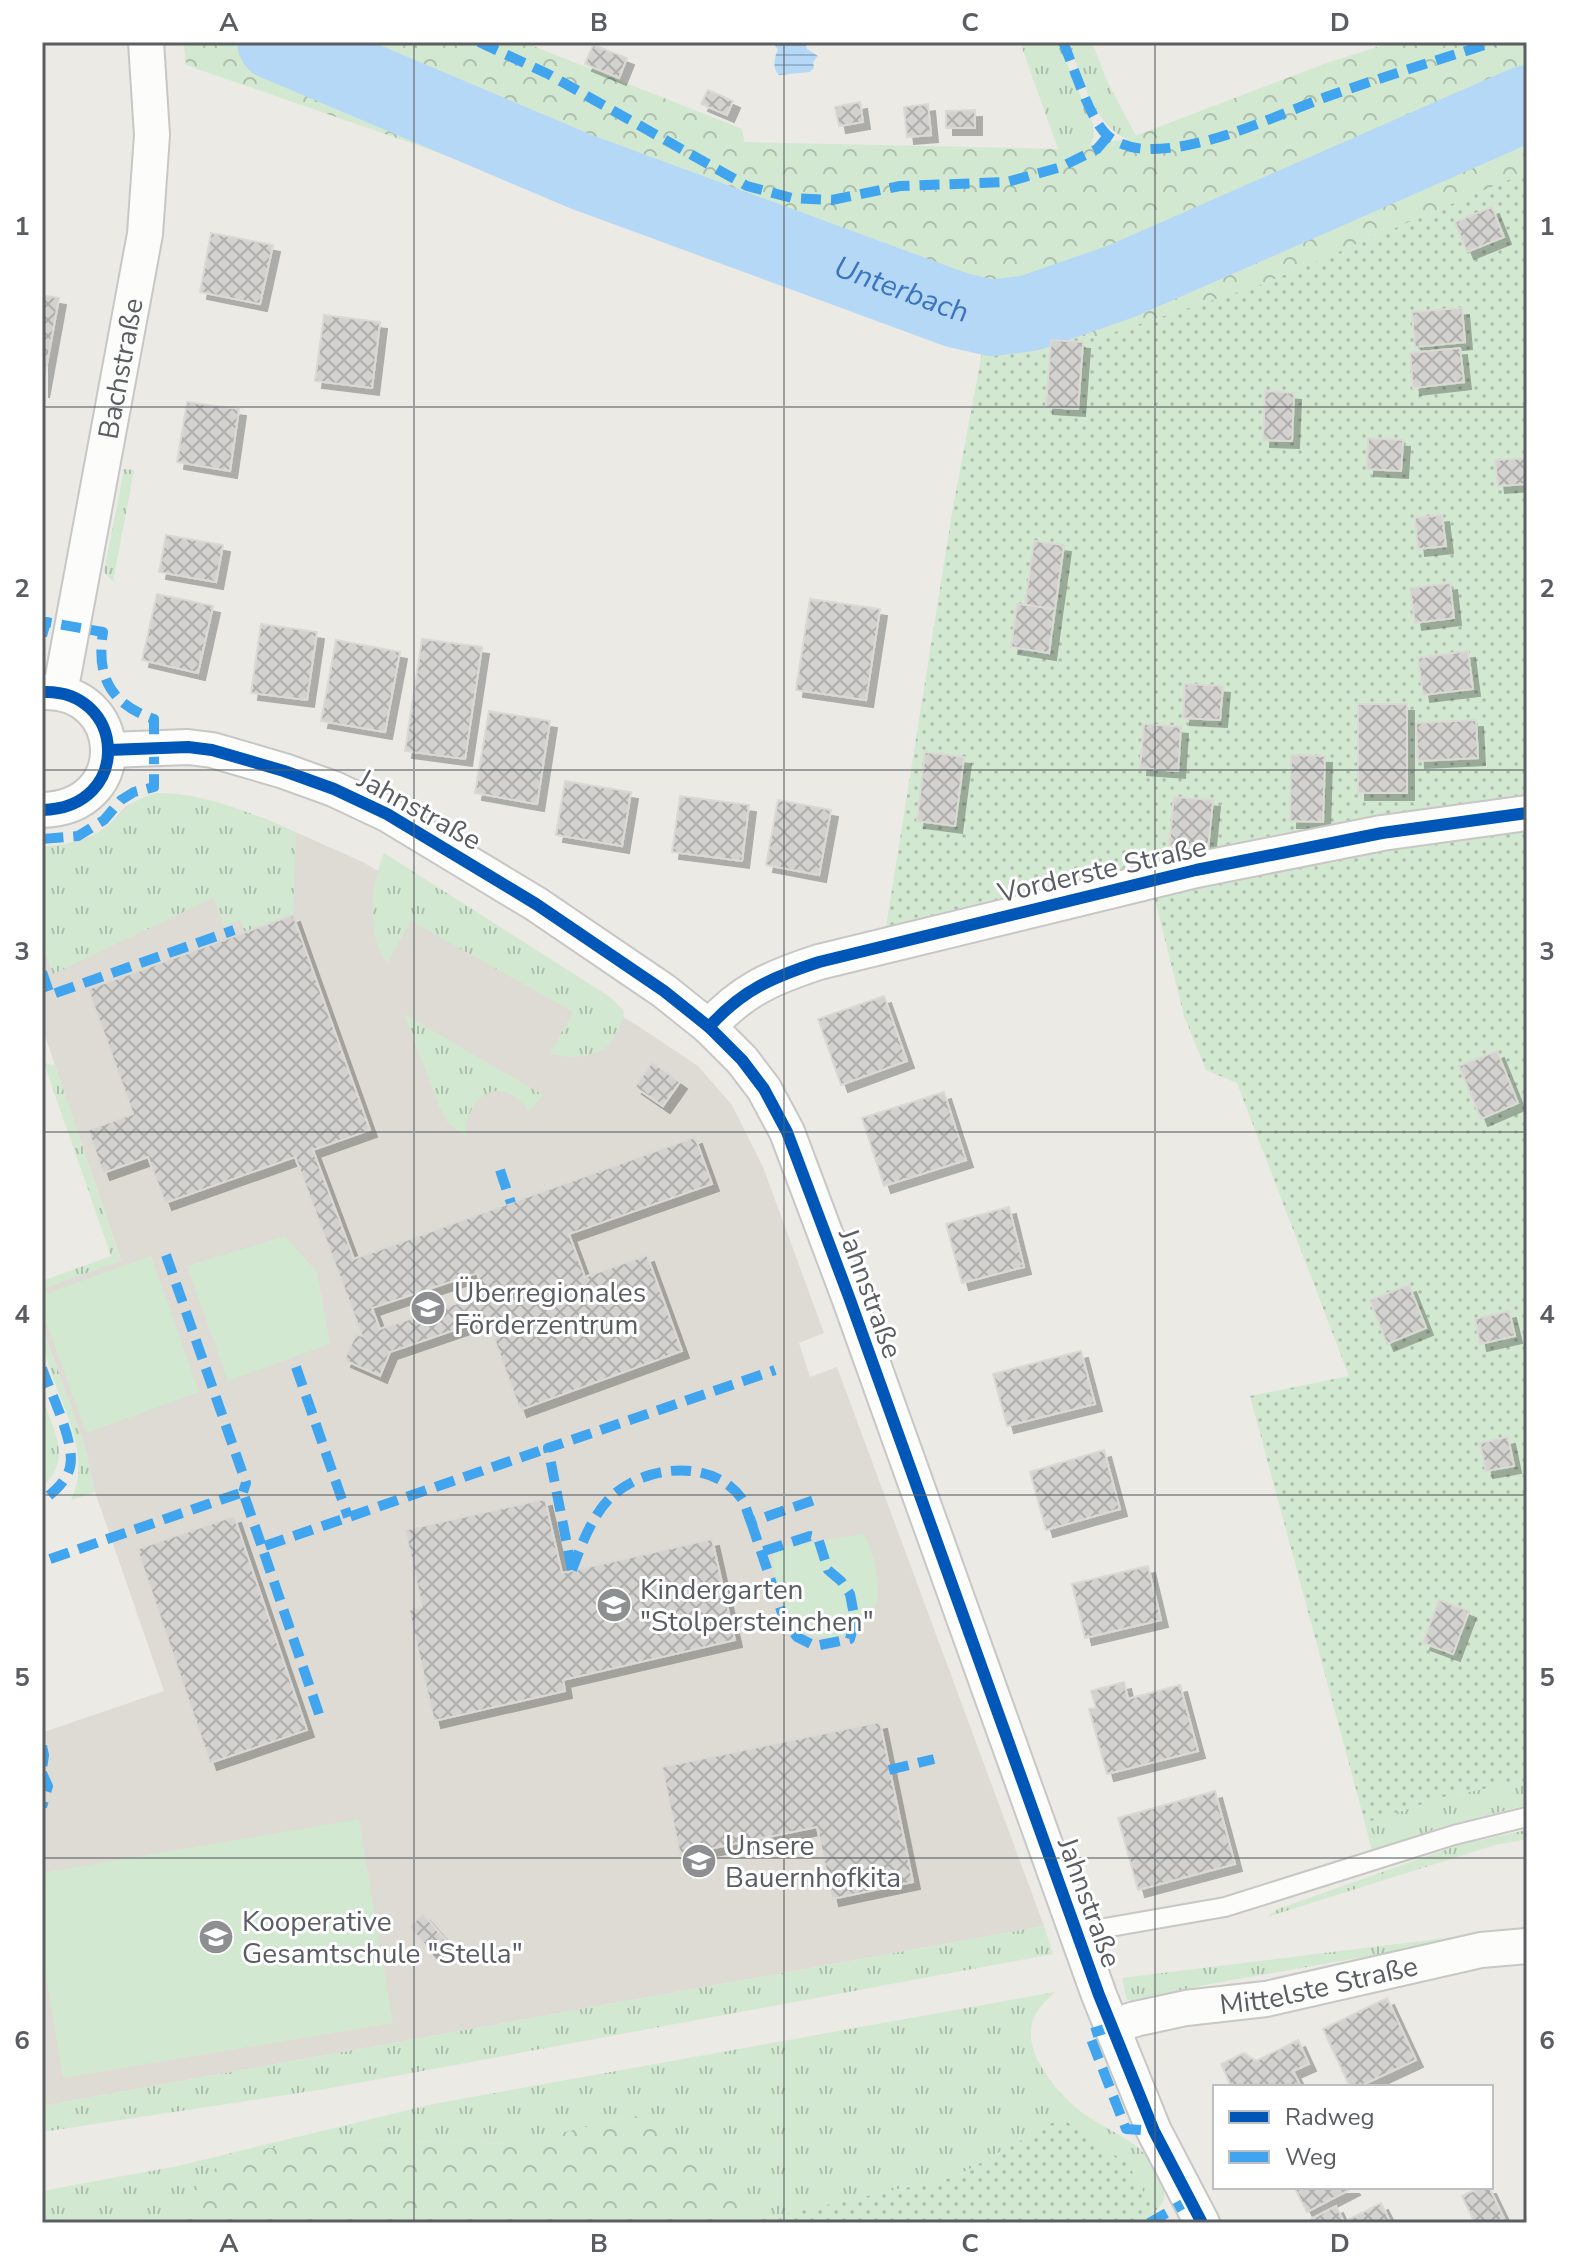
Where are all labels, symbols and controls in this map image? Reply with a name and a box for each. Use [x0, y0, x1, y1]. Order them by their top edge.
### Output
text: A [219, 5, 239, 40]
text: B [590, 5, 608, 40]
text: C [961, 5, 979, 40]
text: D [1330, 5, 1350, 40]
text: 1 [14, 209, 30, 244]
text: 1 [1539, 209, 1555, 244]
water label: Unterbach [829, 247, 972, 333]
street label: Bachstraße [89, 295, 153, 442]
text: 2 [14, 571, 30, 606]
text: 2 [1539, 571, 1555, 606]
street label: Jahnstraße [350, 760, 488, 859]
street label: Vorderste Straße [993, 827, 1210, 913]
text: 3 [14, 934, 30, 969]
text: 3 [1539, 934, 1555, 969]
street label: Jahnstraße [829, 1222, 911, 1364]
place label: Überregionales Förderzentrum [454, 1274, 646, 1344]
school or university icon: Überregionales Förderzentrum [409, 1289, 447, 1327]
text: 4 [14, 1297, 30, 1332]
text: 4 [1539, 1297, 1555, 1332]
place label: Kindergarten "Stolpersteinchen" [640, 1571, 874, 1641]
school or university icon: Kindergarten "Stolpersteinchen" [595, 1586, 633, 1624]
text: 5 [14, 1660, 30, 1695]
text: 5 [1539, 1660, 1555, 1695]
place label: Unsere Bauernhofkita [725, 1827, 901, 1897]
street label: Jahnstraße [1048, 1831, 1130, 1973]
school or university icon: Unsere Bauernhofkita [680, 1842, 718, 1880]
place label: Kooperative Gesamtschule "Stella" [242, 1903, 523, 1973]
school or university icon: Kooperative Gesamtschule "Stella" [197, 1918, 235, 1956]
street label: Mittelste Straße [1218, 1947, 1421, 2024]
text: 6 [14, 2023, 30, 2058]
text: 6 [1539, 2023, 1555, 2058]
legend [1213, 2085, 1493, 2189]
text: Radweg [1285, 2101, 1375, 2133]
text: Weg [1285, 2141, 1337, 2173]
text: A [219, 2226, 239, 2261]
text: B [590, 2226, 608, 2261]
text: C [961, 2226, 979, 2261]
text: D [1330, 2226, 1350, 2261]

